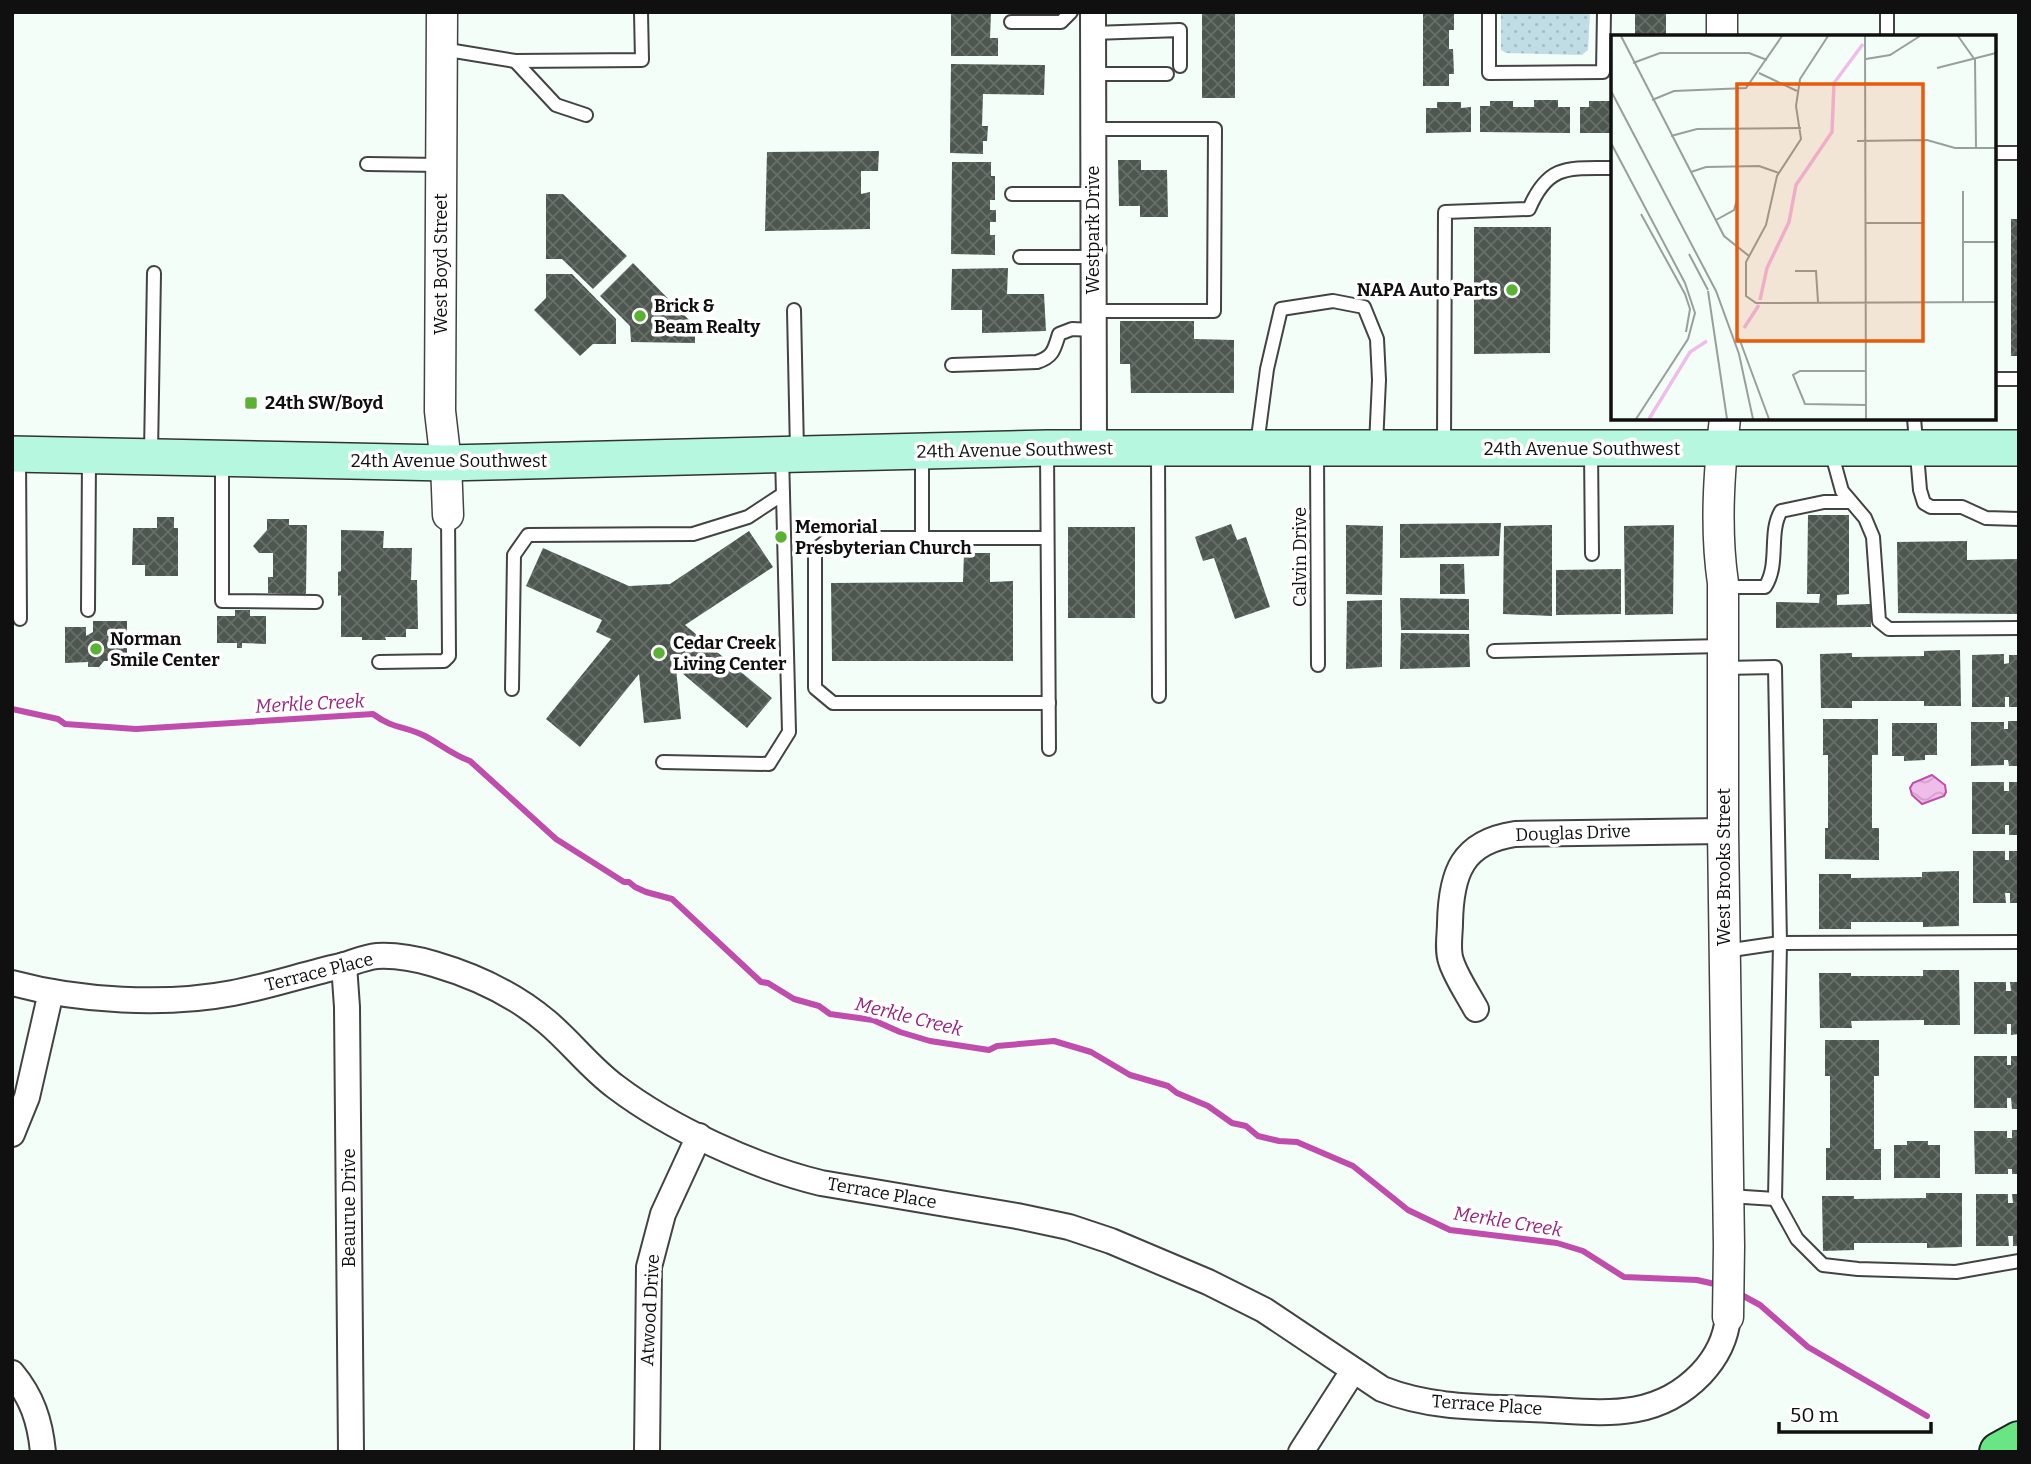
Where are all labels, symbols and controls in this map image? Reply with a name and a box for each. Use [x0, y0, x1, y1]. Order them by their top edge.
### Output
inset map [1611, 35, 1996, 420]
street label: Westpark Drive [1082, 166, 1104, 294]
street label: West Boyd Street [430, 193, 452, 335]
place label: NAPA Auto Parts [1357, 279, 1498, 301]
marker: NAPA Auto Parts [1504, 282, 1520, 298]
place label: Brick & Beam Realty [654, 295, 761, 338]
marker: Brick & Beam Realty [632, 308, 648, 324]
place label: 24th SW/Boyd [265, 392, 384, 414]
marker: 24th SW/Boyd [243, 395, 259, 411]
street label: 24th Avenue Southwest [917, 437, 1114, 463]
street label: 24th Avenue Southwest [1484, 438, 1681, 460]
street label: 24th Avenue Southwest [351, 450, 548, 472]
street label: Calvin Drive [1289, 507, 1311, 607]
place label: Memorial Presbyterian Church [795, 516, 972, 559]
marker: Memorial Presbyterian Church [773, 529, 789, 545]
place label: Norman Smile Center [110, 628, 220, 671]
place label: Cedar Creek Living Center [673, 632, 787, 675]
marker: Norman Smile Center [88, 641, 104, 657]
marker: Cedar Creek Living Center [651, 645, 667, 661]
water label: Merkle Creek [255, 689, 366, 718]
street label: West Brooks Street [1713, 788, 1735, 946]
street label: Douglas Drive [1515, 820, 1631, 846]
street label: Terrace Place [263, 948, 375, 996]
water label: Merkle Creek [853, 992, 966, 1041]
street label: Beaurue Drive [338, 1148, 360, 1268]
street label: Terrace Place [826, 1173, 938, 1213]
water label: Merkle Creek [1452, 1202, 1565, 1242]
street label: Atwood Drive [636, 1254, 664, 1366]
street label: Terrace Place [1431, 1390, 1543, 1420]
scale bar [1779, 1390, 1931, 1434]
text: 50 m [1790, 1402, 1839, 1428]

